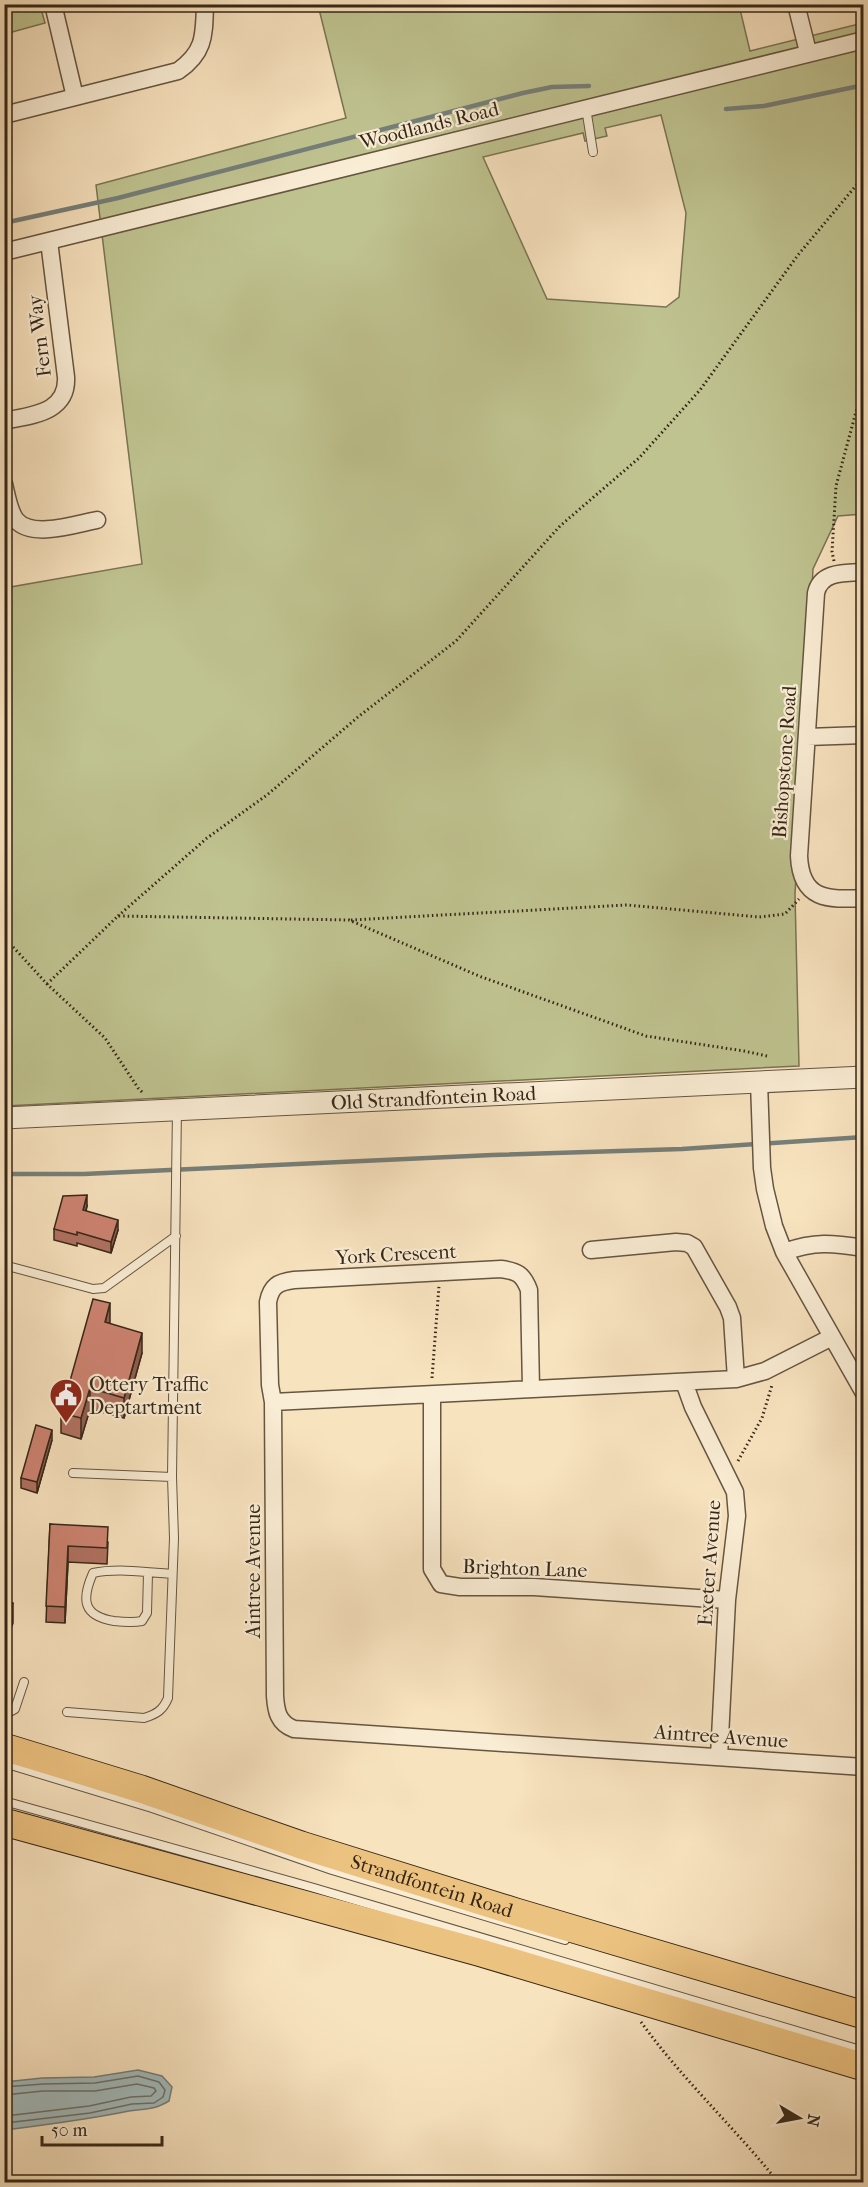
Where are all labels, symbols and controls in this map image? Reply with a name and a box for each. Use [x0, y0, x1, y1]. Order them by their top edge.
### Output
street label: Woodlands Road [356, 97, 502, 154]
street label: Fern Way [23, 292, 56, 378]
street label: Bishopstone Road [768, 684, 801, 839]
street label: Old Strandfontein Road [330, 1082, 538, 1114]
street label: York Crescent [334, 1240, 457, 1269]
place label: Ottery Traffic Deptartment [89, 1373, 209, 1419]
public building icon: Ottery Traffic Deptartment [48, 1377, 84, 1424]
street label: Exeter Avenue [694, 1499, 725, 1627]
street label: Aintree Avenue [242, 1504, 265, 1639]
street label: Brighton Lane [462, 1555, 588, 1582]
street label: Aintree Avenue [652, 1720, 789, 1753]
street label: Strandfontein Road [348, 1850, 517, 1923]
north arrow [769, 2088, 829, 2148]
scale bar [42, 2109, 162, 2147]
text: N [803, 2113, 824, 2129]
text: 50 m [51, 2120, 88, 2141]

